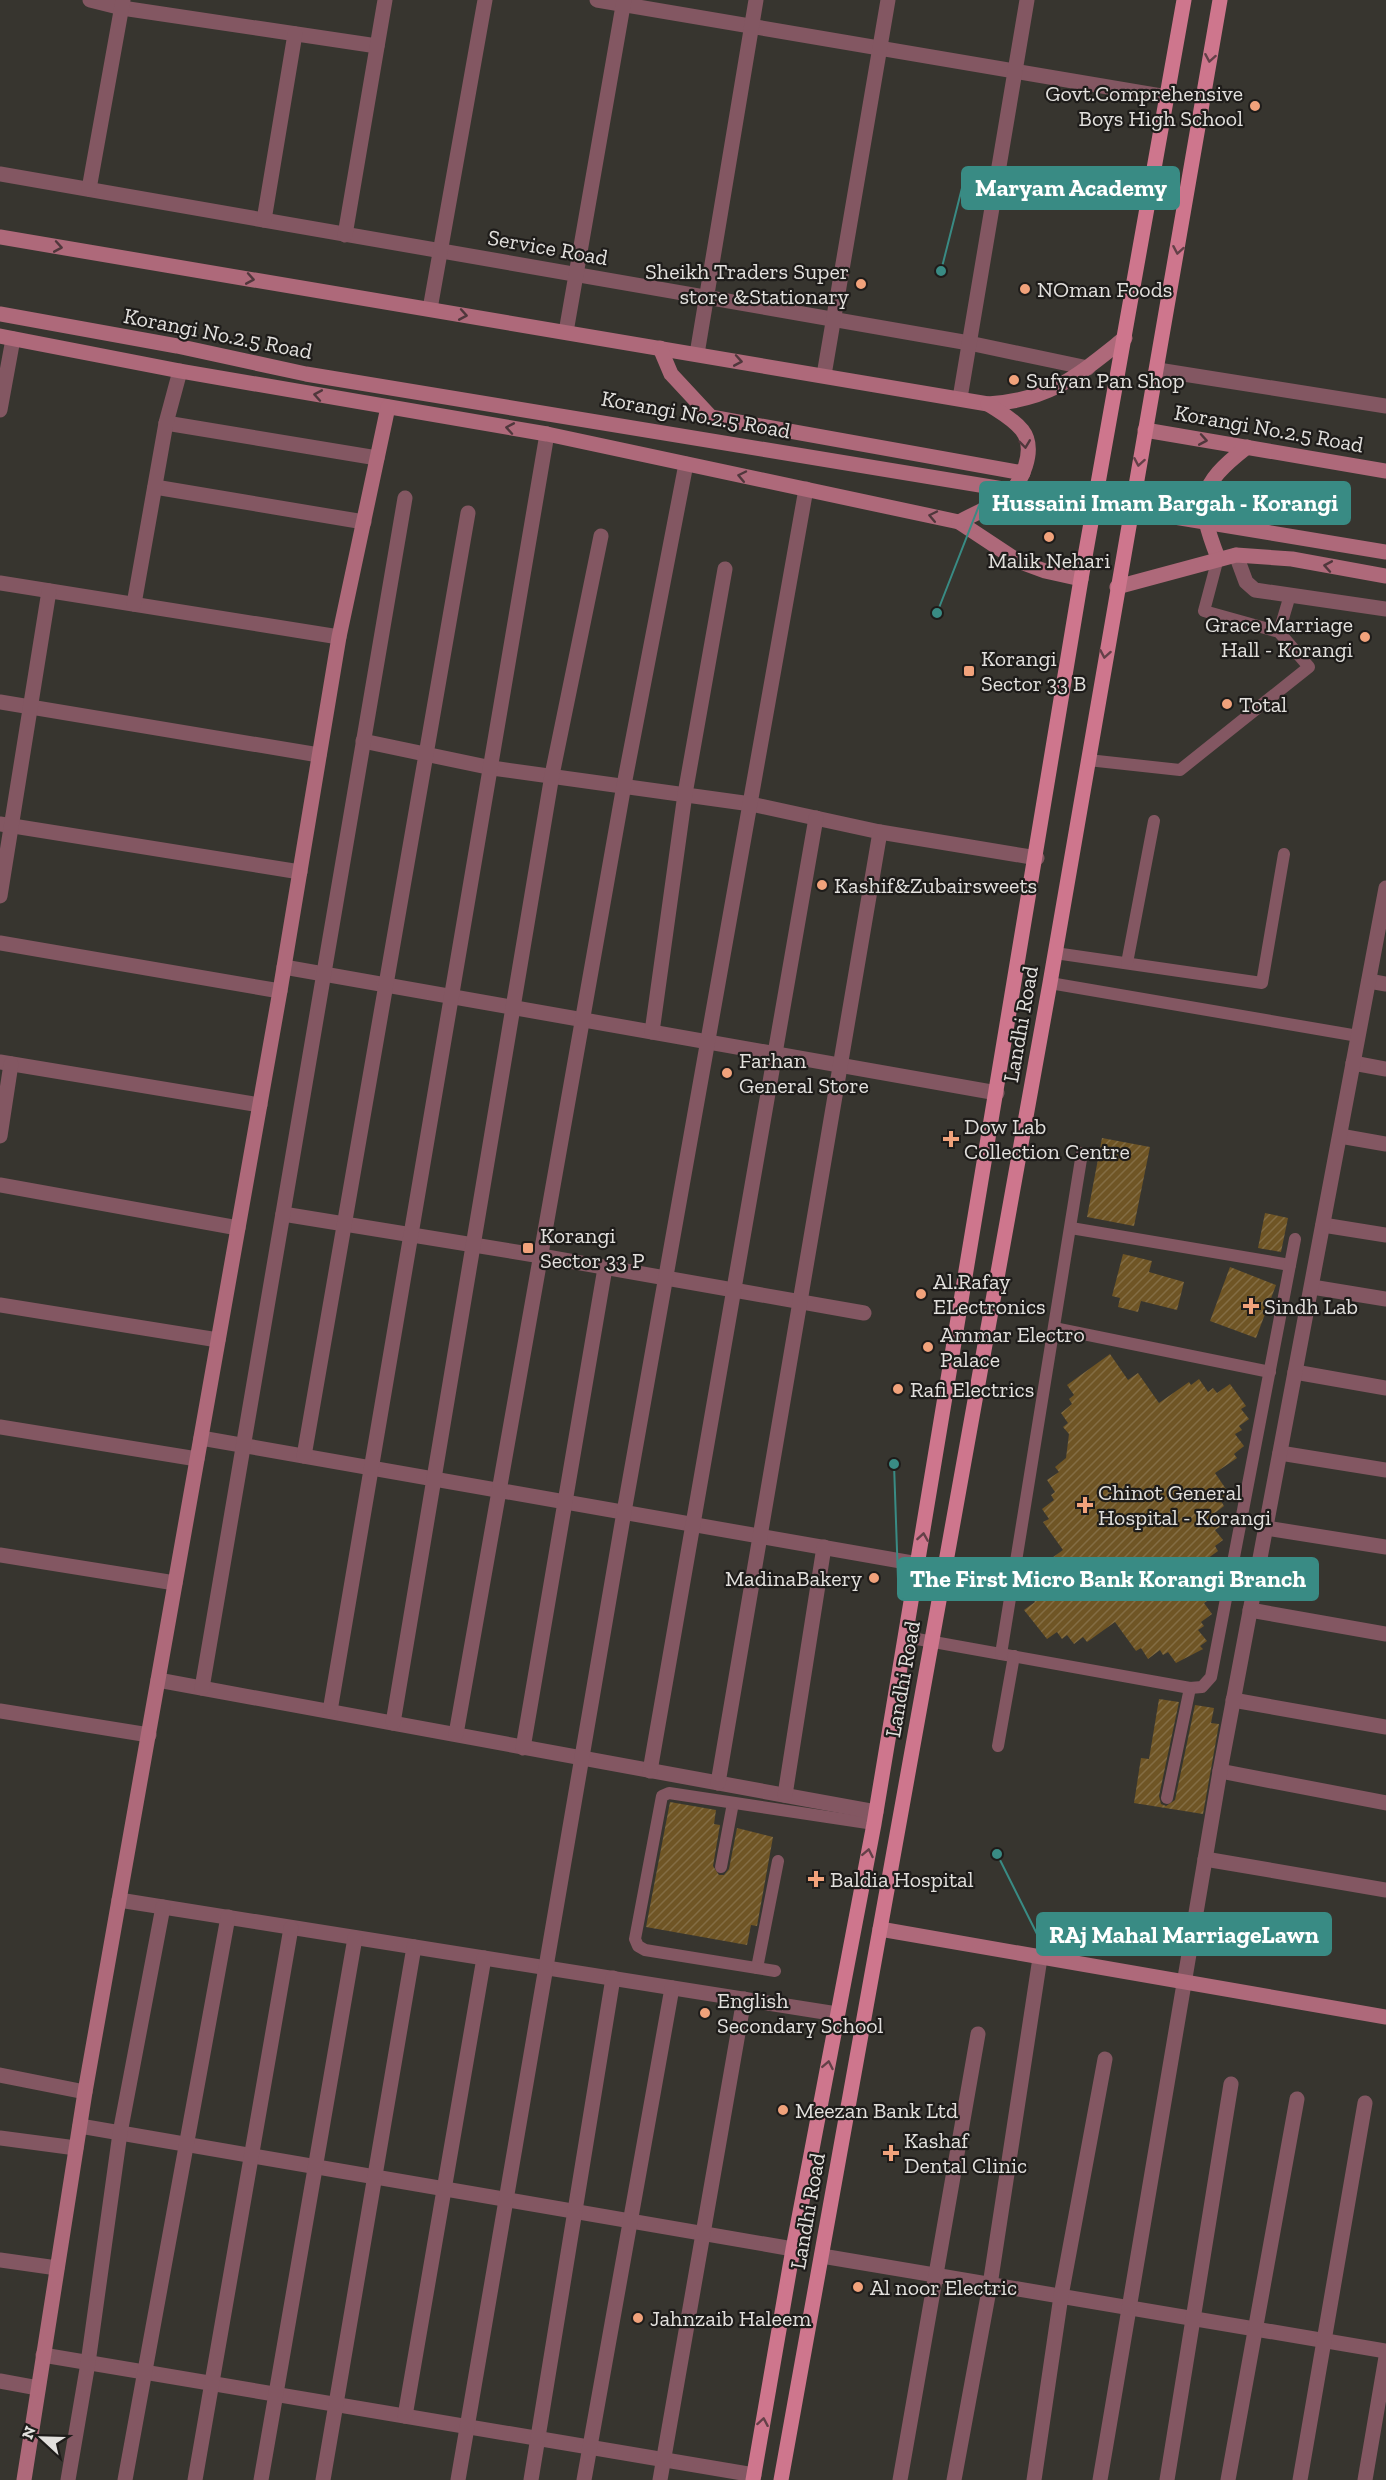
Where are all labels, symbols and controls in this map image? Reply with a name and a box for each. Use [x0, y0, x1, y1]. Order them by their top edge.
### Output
one-way arrow [1205, 53, 1217, 62]
place label: Govt.Comprehensive Boys High School [1045, 80, 1243, 132]
marker: Govt.Comprehensive Boys High School [1248, 99, 1262, 113]
callout: Maryam Academy [962, 167, 1179, 209]
text: Maryam Academy [975, 173, 1167, 202]
street label: Service Road [486, 224, 610, 271]
one-way arrow [53, 240, 62, 252]
one-way arrow [1172, 245, 1185, 255]
place label: Sheikh Traders Super store &Stationary [645, 258, 850, 310]
one-way arrow [245, 272, 255, 285]
place label: NOman Foods [1037, 276, 1172, 303]
marker: Sheikh Traders Super store &Stationary [854, 277, 868, 291]
marker: NOman Foods [1018, 282, 1032, 296]
street label: Korangi No.2.5 Road [121, 302, 315, 365]
one-way arrow [458, 308, 468, 320]
one-way arrow [733, 354, 743, 367]
place label: Sufyan Pan Shop [1026, 367, 1185, 394]
marker: Sufyan Pan Shop [1007, 373, 1021, 387]
street label: Korangi No.2.5 Road [599, 385, 793, 444]
one-way arrow [313, 389, 322, 401]
street label: Korangi No.2.5 Road [1172, 399, 1366, 458]
one-way arrow [505, 422, 515, 434]
one-way arrow [1198, 433, 1208, 446]
one-way arrow [1019, 440, 1031, 449]
one-way arrow [1133, 457, 1146, 467]
one-way arrow [737, 470, 747, 483]
callout: Hussaini Imam Bargah - Korangi [980, 482, 1350, 524]
text: Hussaini Imam Bargah - Korangi [992, 488, 1338, 517]
one-way arrow [928, 510, 938, 523]
marker: Malik Nehari [1042, 530, 1056, 544]
place label: Malik Nehari [988, 547, 1110, 574]
one-way arrow [1324, 560, 1333, 572]
place label: Grace Marriage Hall - Korangi [1205, 611, 1353, 663]
marker: Grace Marriage Hall - Korangi [1358, 630, 1372, 644]
place label: Korangi Sector 33 B [981, 645, 1086, 697]
one-way arrow [1100, 650, 1112, 659]
marker: Korangi Sector 33 B [962, 664, 976, 678]
place label: Total [1239, 691, 1287, 718]
marker: Total [1220, 697, 1234, 711]
place label: Kashif&Zubairsweets [834, 872, 1037, 899]
marker: Kashif&Zubairsweets [815, 878, 829, 892]
street label: Landhi Road [997, 964, 1044, 1085]
place label: Farhan General Store [739, 1047, 869, 1099]
marker: Farhan General Store [720, 1066, 734, 1080]
place label: Dow Lab Collection Centre [964, 1113, 1130, 1165]
marker: Dow Lab Collection Centre [942, 1130, 960, 1148]
place label: Korangi Sector 33 P [540, 1222, 645, 1274]
marker: Korangi Sector 33 P [521, 1241, 535, 1255]
place label: Al.Rafay ELectronics [933, 1268, 1046, 1320]
marker: Al.Rafay ELectronics [914, 1287, 928, 1301]
place label: Sindh Lab [1264, 1293, 1358, 1320]
marker: Sindh Lab [1242, 1297, 1260, 1315]
place label: Ammar Electro Palace [940, 1321, 1085, 1373]
marker: Ammar Electro Palace [921, 1340, 935, 1354]
place label: Rafi Electrics [910, 1376, 1034, 1403]
marker: Rafi Electrics [891, 1382, 905, 1396]
place label: Chinot General Hospital - Korangi [1098, 1479, 1271, 1531]
marker: Chinot General Hospital - Korangi [1076, 1496, 1094, 1514]
one-way arrow [916, 1532, 929, 1542]
callout: The First Micro Bank Korangi Branch [898, 1558, 1318, 1600]
text: The First Micro Bank Korangi Branch [910, 1564, 1306, 1593]
place label: MadinaBakery [725, 1565, 863, 1592]
marker: MadinaBakery [867, 1571, 881, 1585]
street label: Landhi Road [879, 1619, 926, 1740]
one-way arrow [861, 1848, 874, 1858]
place label: Baldia Hospital [830, 1866, 974, 1893]
marker: Baldia Hospital [807, 1870, 825, 1888]
callout: RAj Mahal MarriageLawn [1037, 1913, 1331, 1955]
text: RAj Mahal MarriageLawn [1049, 1920, 1319, 1949]
place label: English Secondary School [717, 1987, 884, 2039]
marker: English Secondary School [698, 2006, 712, 2020]
one-way arrow [821, 2061, 834, 2071]
place label: Meezan Bank Ltd [795, 2097, 958, 2124]
marker: Meezan Bank Ltd [776, 2103, 790, 2117]
place label: Kashaf Dental Clinic [904, 2127, 1027, 2179]
marker: Kashaf Dental Clinic [882, 2144, 900, 2162]
street label: Landhi Road [784, 2151, 831, 2272]
place label: Al noor Electric [870, 2274, 1017, 2301]
marker: Al noor Electric [851, 2280, 865, 2294]
place label: Jahnzaib Haleem [650, 2305, 811, 2332]
marker: Jahnzaib Haleem [631, 2311, 645, 2325]
north arrow [12, 2408, 72, 2468]
one-way arrow [756, 2418, 769, 2428]
text: N [17, 2423, 40, 2442]

